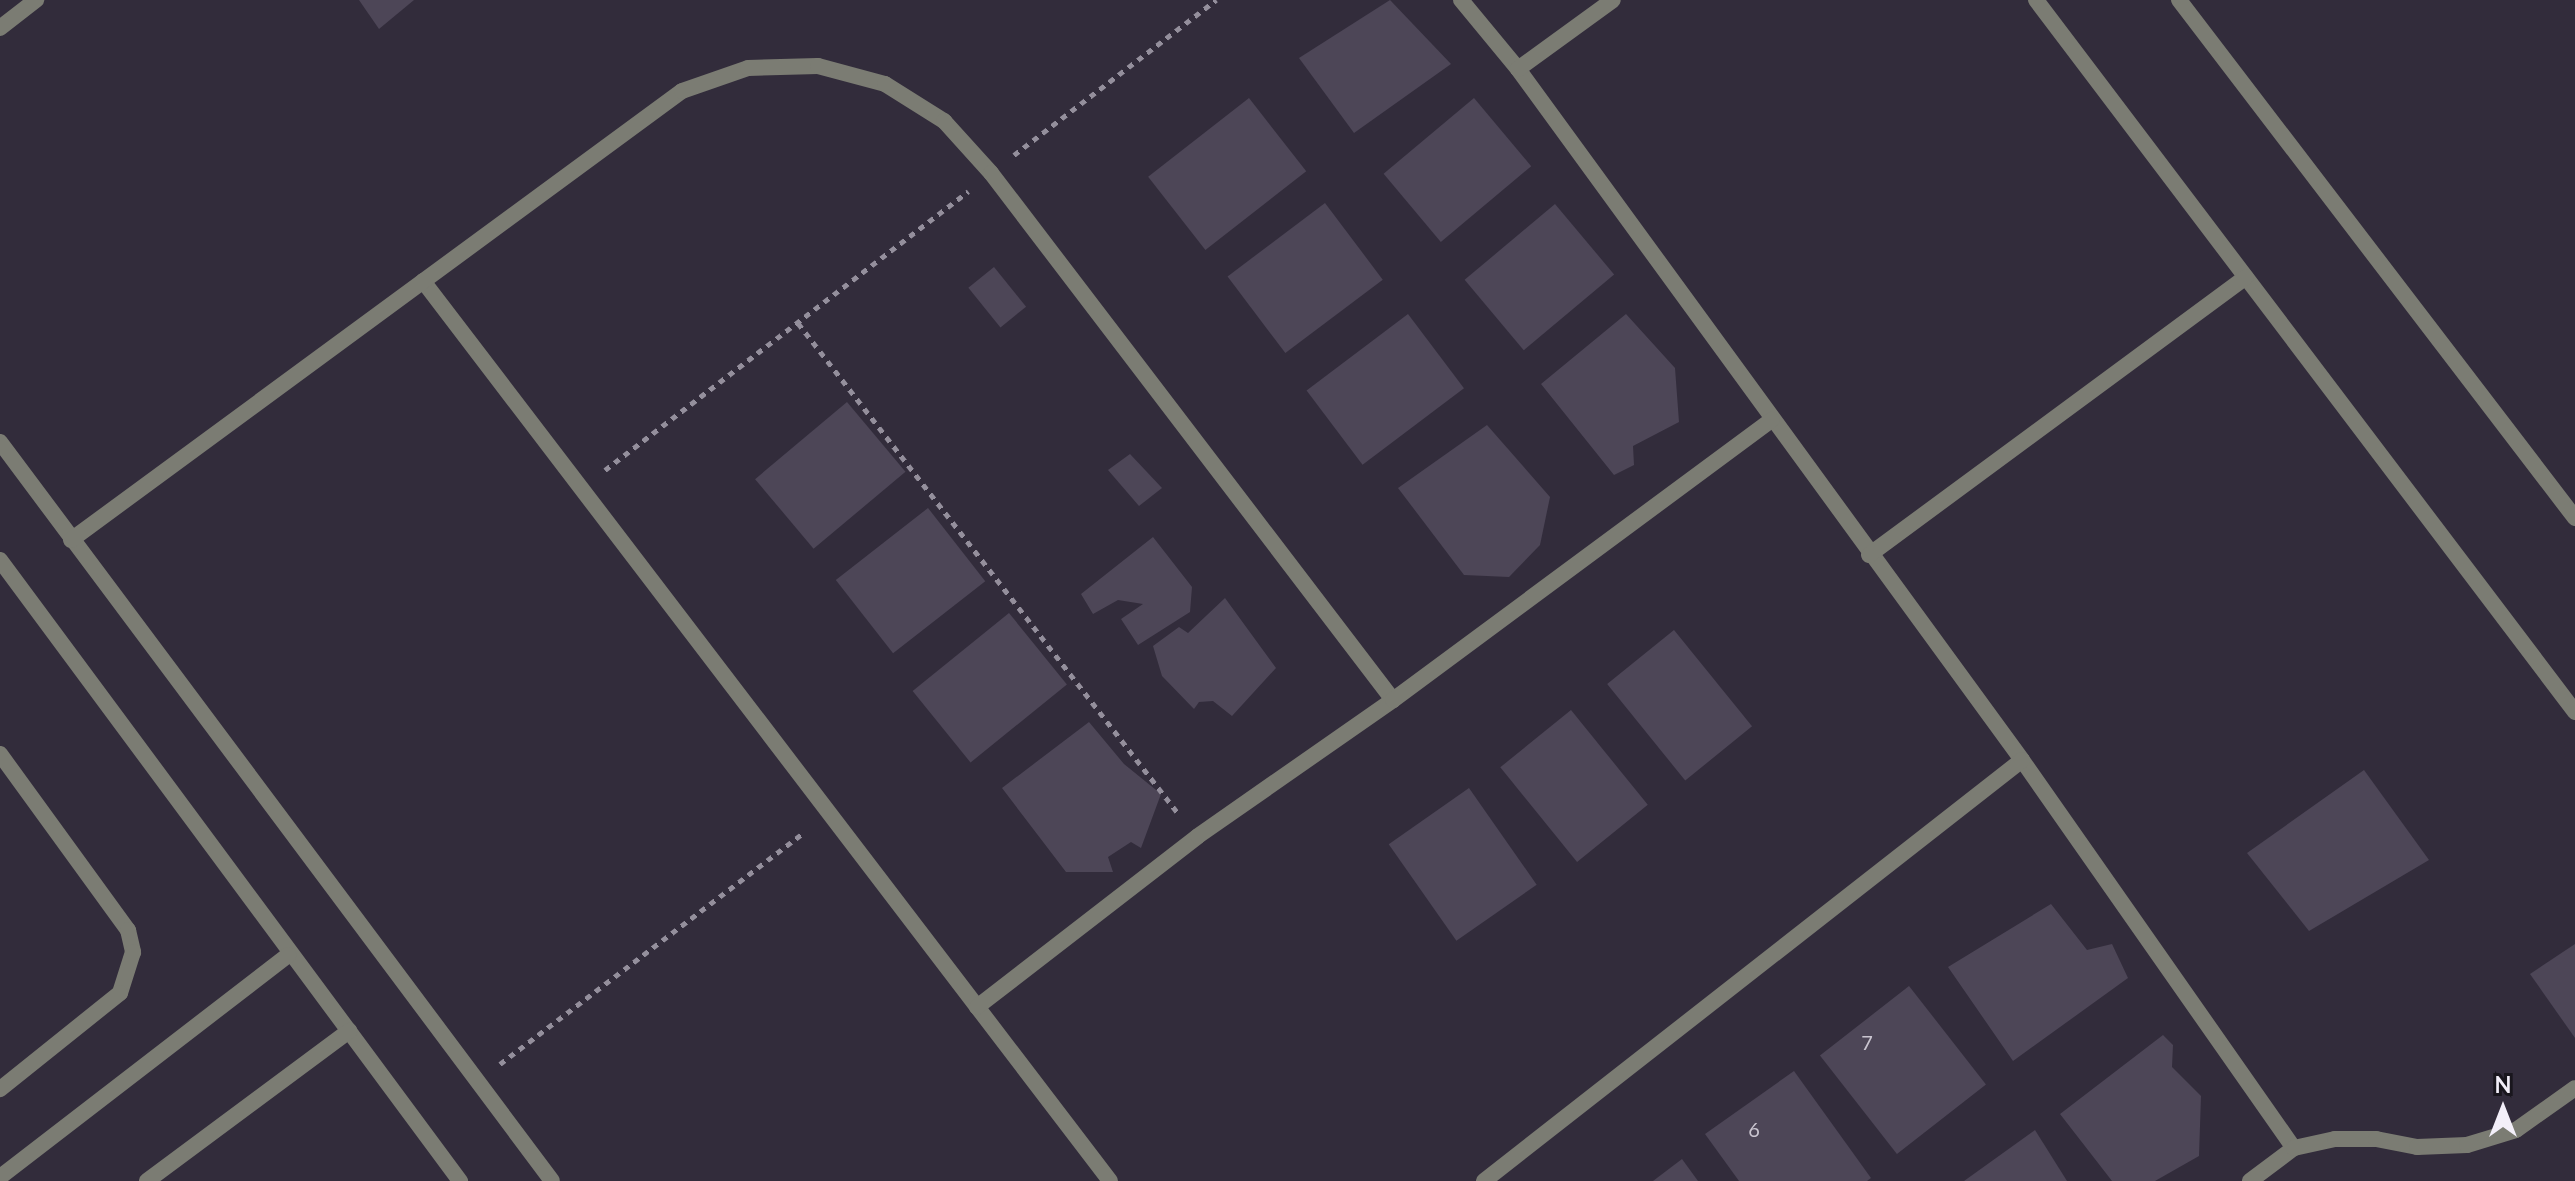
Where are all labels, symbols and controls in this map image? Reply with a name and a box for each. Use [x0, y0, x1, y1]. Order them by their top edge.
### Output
house number: 7 [1861, 1030, 1873, 1054]
north arrow [2463, 1069, 2543, 1149]
text: N [2495, 1071, 2511, 1098]
house number: 6 [1748, 1117, 1760, 1141]

